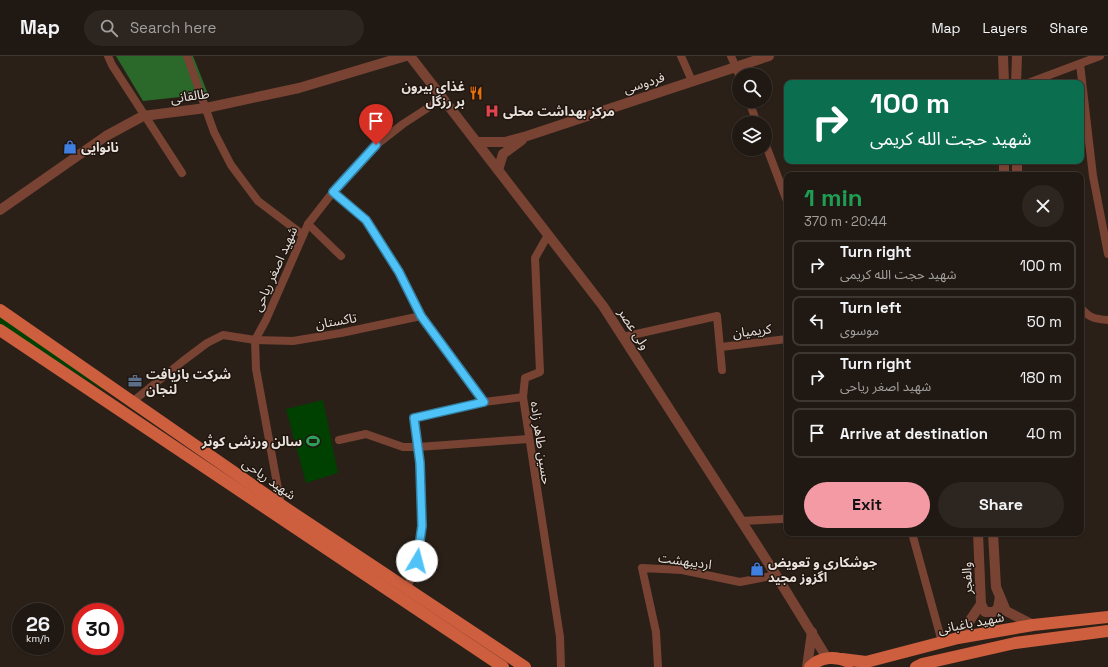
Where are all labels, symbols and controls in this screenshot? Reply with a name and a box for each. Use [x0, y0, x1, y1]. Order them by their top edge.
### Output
search box [84, 10, 364, 46]
text: Map [20, 15, 60, 40]
icon: search [98, 17, 120, 39]
text: Search here [130, 18, 216, 37]
text: Map [931, 19, 961, 37]
text: Layers [983, 19, 1027, 37]
text: Share [1049, 19, 1088, 37]
street label: فردوسی [621, 68, 667, 98]
map controls [732, 68, 772, 156]
button: search [732, 68, 772, 108]
place label: غذای بیرون بر رزگل [401, 78, 465, 110]
street label: طالقانی [169, 85, 211, 107]
restaurant icon: غذای بیرون بر رزگل [468, 85, 484, 101]
text: 100 m [870, 85, 950, 121]
icon: right [804, 96, 856, 148]
hospital icon: مرکز بهداشت محلی [484, 103, 500, 119]
place label: مرکز بهداشت محلی [503, 103, 615, 120]
pin [359, 104, 393, 145]
icon: arrive [365, 110, 387, 132]
button: layers [732, 116, 772, 156]
text: شهید حجت الله کریمی [870, 127, 1031, 150]
shop icon: نانوایی [62, 139, 78, 155]
place label: نانوایی [81, 139, 119, 156]
text: 1 min [804, 182, 863, 213]
button: close [1022, 185, 1064, 227]
text: 370 m · 20:44 [804, 213, 887, 230]
street label: شهید اصغر ریاحی [249, 224, 301, 314]
text: Turn right [840, 242, 911, 261]
icon: right [806, 254, 828, 276]
text: 100 m [1020, 256, 1062, 275]
text: شهید حجت الله کریمی [840, 266, 957, 283]
text: Turn left [840, 298, 902, 317]
street label: ولی عصر [614, 304, 654, 353]
street label: تاکستان [314, 309, 358, 333]
icon: left [806, 310, 828, 332]
text: 50 m [1027, 312, 1062, 331]
street label: کریمیان [732, 320, 773, 342]
text: موسوی [840, 322, 879, 339]
text: Turn right [840, 354, 911, 373]
place label: شرکت بازیافت لنجان [146, 366, 231, 398]
icon: right [806, 366, 828, 388]
text: 180 m [1020, 368, 1062, 387]
office icon: شرکت بازیافت لنجان [127, 373, 143, 389]
text: شهید اصغر ریاحی [840, 378, 931, 395]
street label: حسین طاهر زاده [527, 400, 555, 486]
icon: arrive [806, 422, 828, 444]
text: Arrive at destination [840, 424, 988, 443]
text: 40 m [1026, 424, 1062, 443]
place label: سالن ورزشی کوثر [201, 433, 302, 450]
sports icon: سالن ورزشی کوثر [305, 433, 321, 449]
street label: شهید ریاحی [239, 454, 299, 504]
button: Exit [804, 482, 930, 528]
button: Share [938, 482, 1064, 528]
position arrow [396, 540, 438, 582]
street label: اردیبهشت [657, 549, 713, 573]
place label: جوشکاری و تعویض اگزوز مجید [768, 554, 877, 586]
shop icon: جوشکاری و تعویض اگزوز مجید [749, 561, 765, 577]
street label: والفجر [958, 561, 976, 595]
speed limit sign: 30 [72, 603, 124, 655]
street label: شهید باغبانی [936, 608, 1006, 638]
text: 26 [26, 611, 50, 637]
text: km/h [26, 632, 50, 645]

